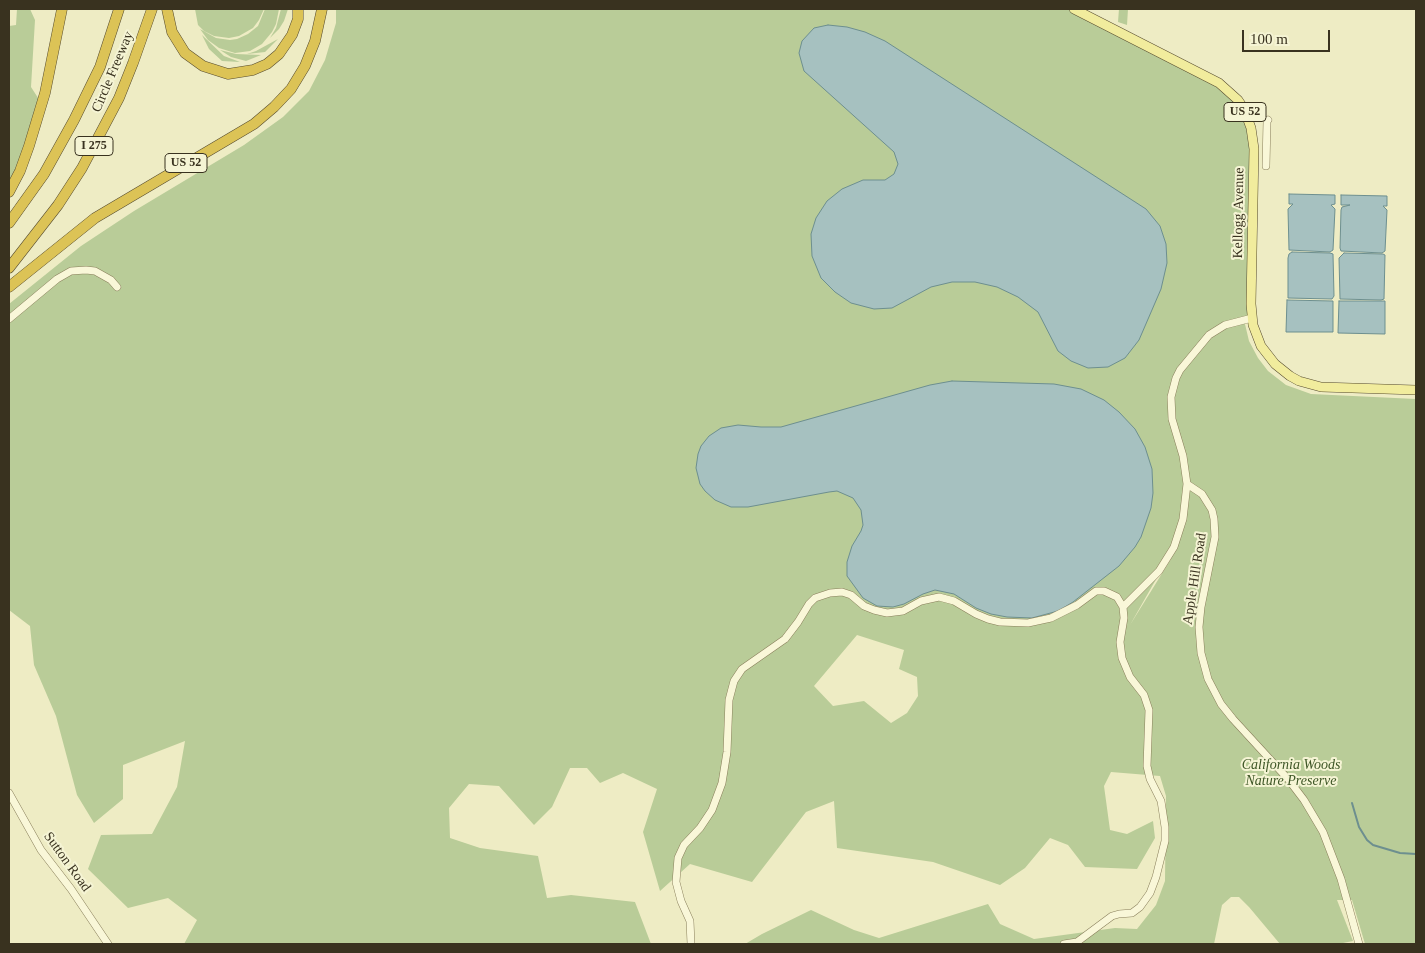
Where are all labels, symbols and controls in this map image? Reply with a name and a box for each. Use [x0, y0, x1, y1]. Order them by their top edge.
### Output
scale bar [1245, 20, 1332, 52]
street label: Circle Freeway [88, 29, 138, 115]
text: 100 m [1250, 31, 1288, 47]
road number: US 52 [1224, 102, 1266, 121]
road number: I 275 [75, 136, 113, 156]
road number: US 52 [165, 154, 207, 172]
street label: Kellogg Avenue [1230, 167, 1248, 259]
street label: Apple Hill Road [1179, 532, 1211, 626]
park label: California Woods Nature Preserve [1242, 757, 1340, 790]
street label: Sutton Road [40, 829, 94, 895]

